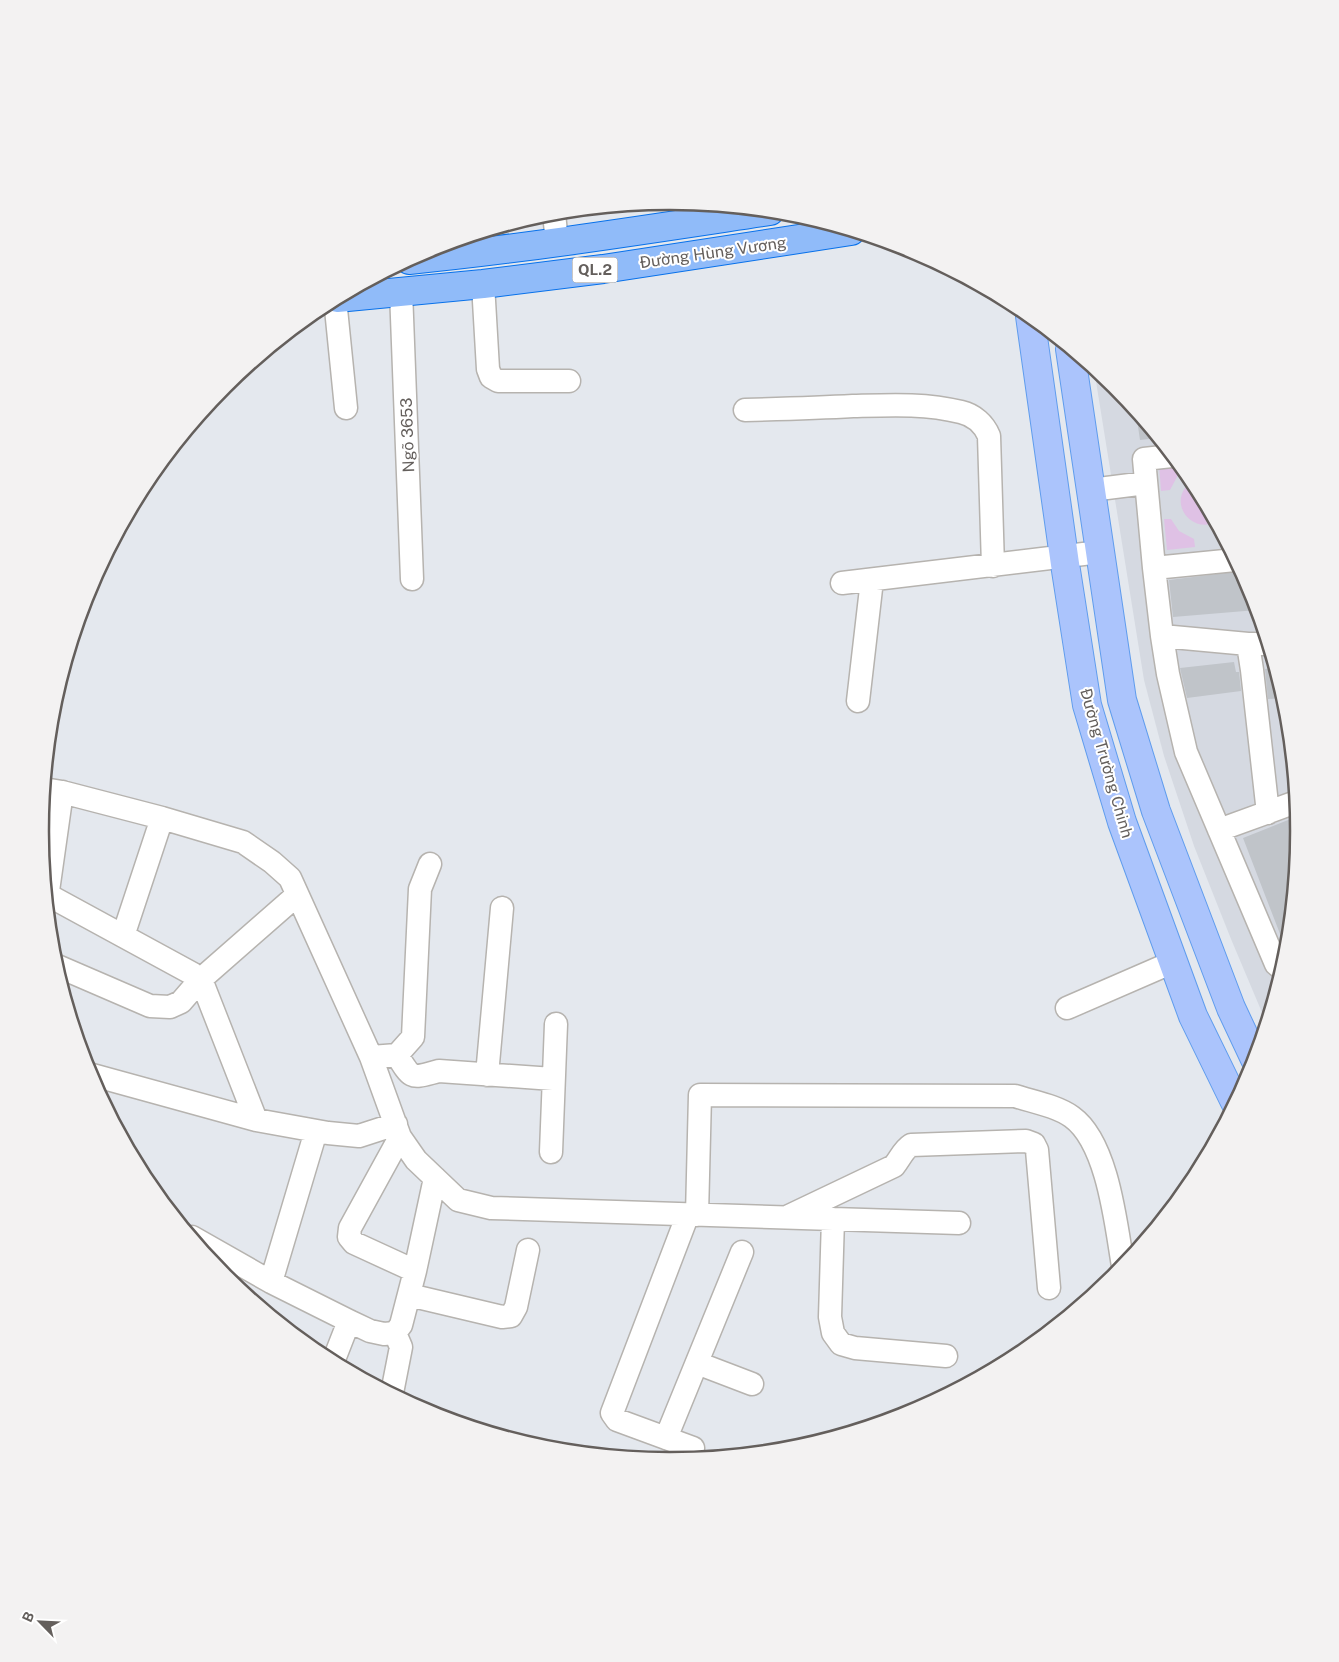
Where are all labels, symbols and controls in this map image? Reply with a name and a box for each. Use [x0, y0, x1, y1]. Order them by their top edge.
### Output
street label: Đường Hùng Vương [638, 233, 788, 272]
road number: QL.2 [572, 258, 618, 282]
street label: Ngõ 3653 [397, 397, 418, 473]
street label: Đường Trường Chinh [1076, 686, 1137, 840]
north arrow [15, 1597, 65, 1647]
text: B [19, 1609, 37, 1624]

